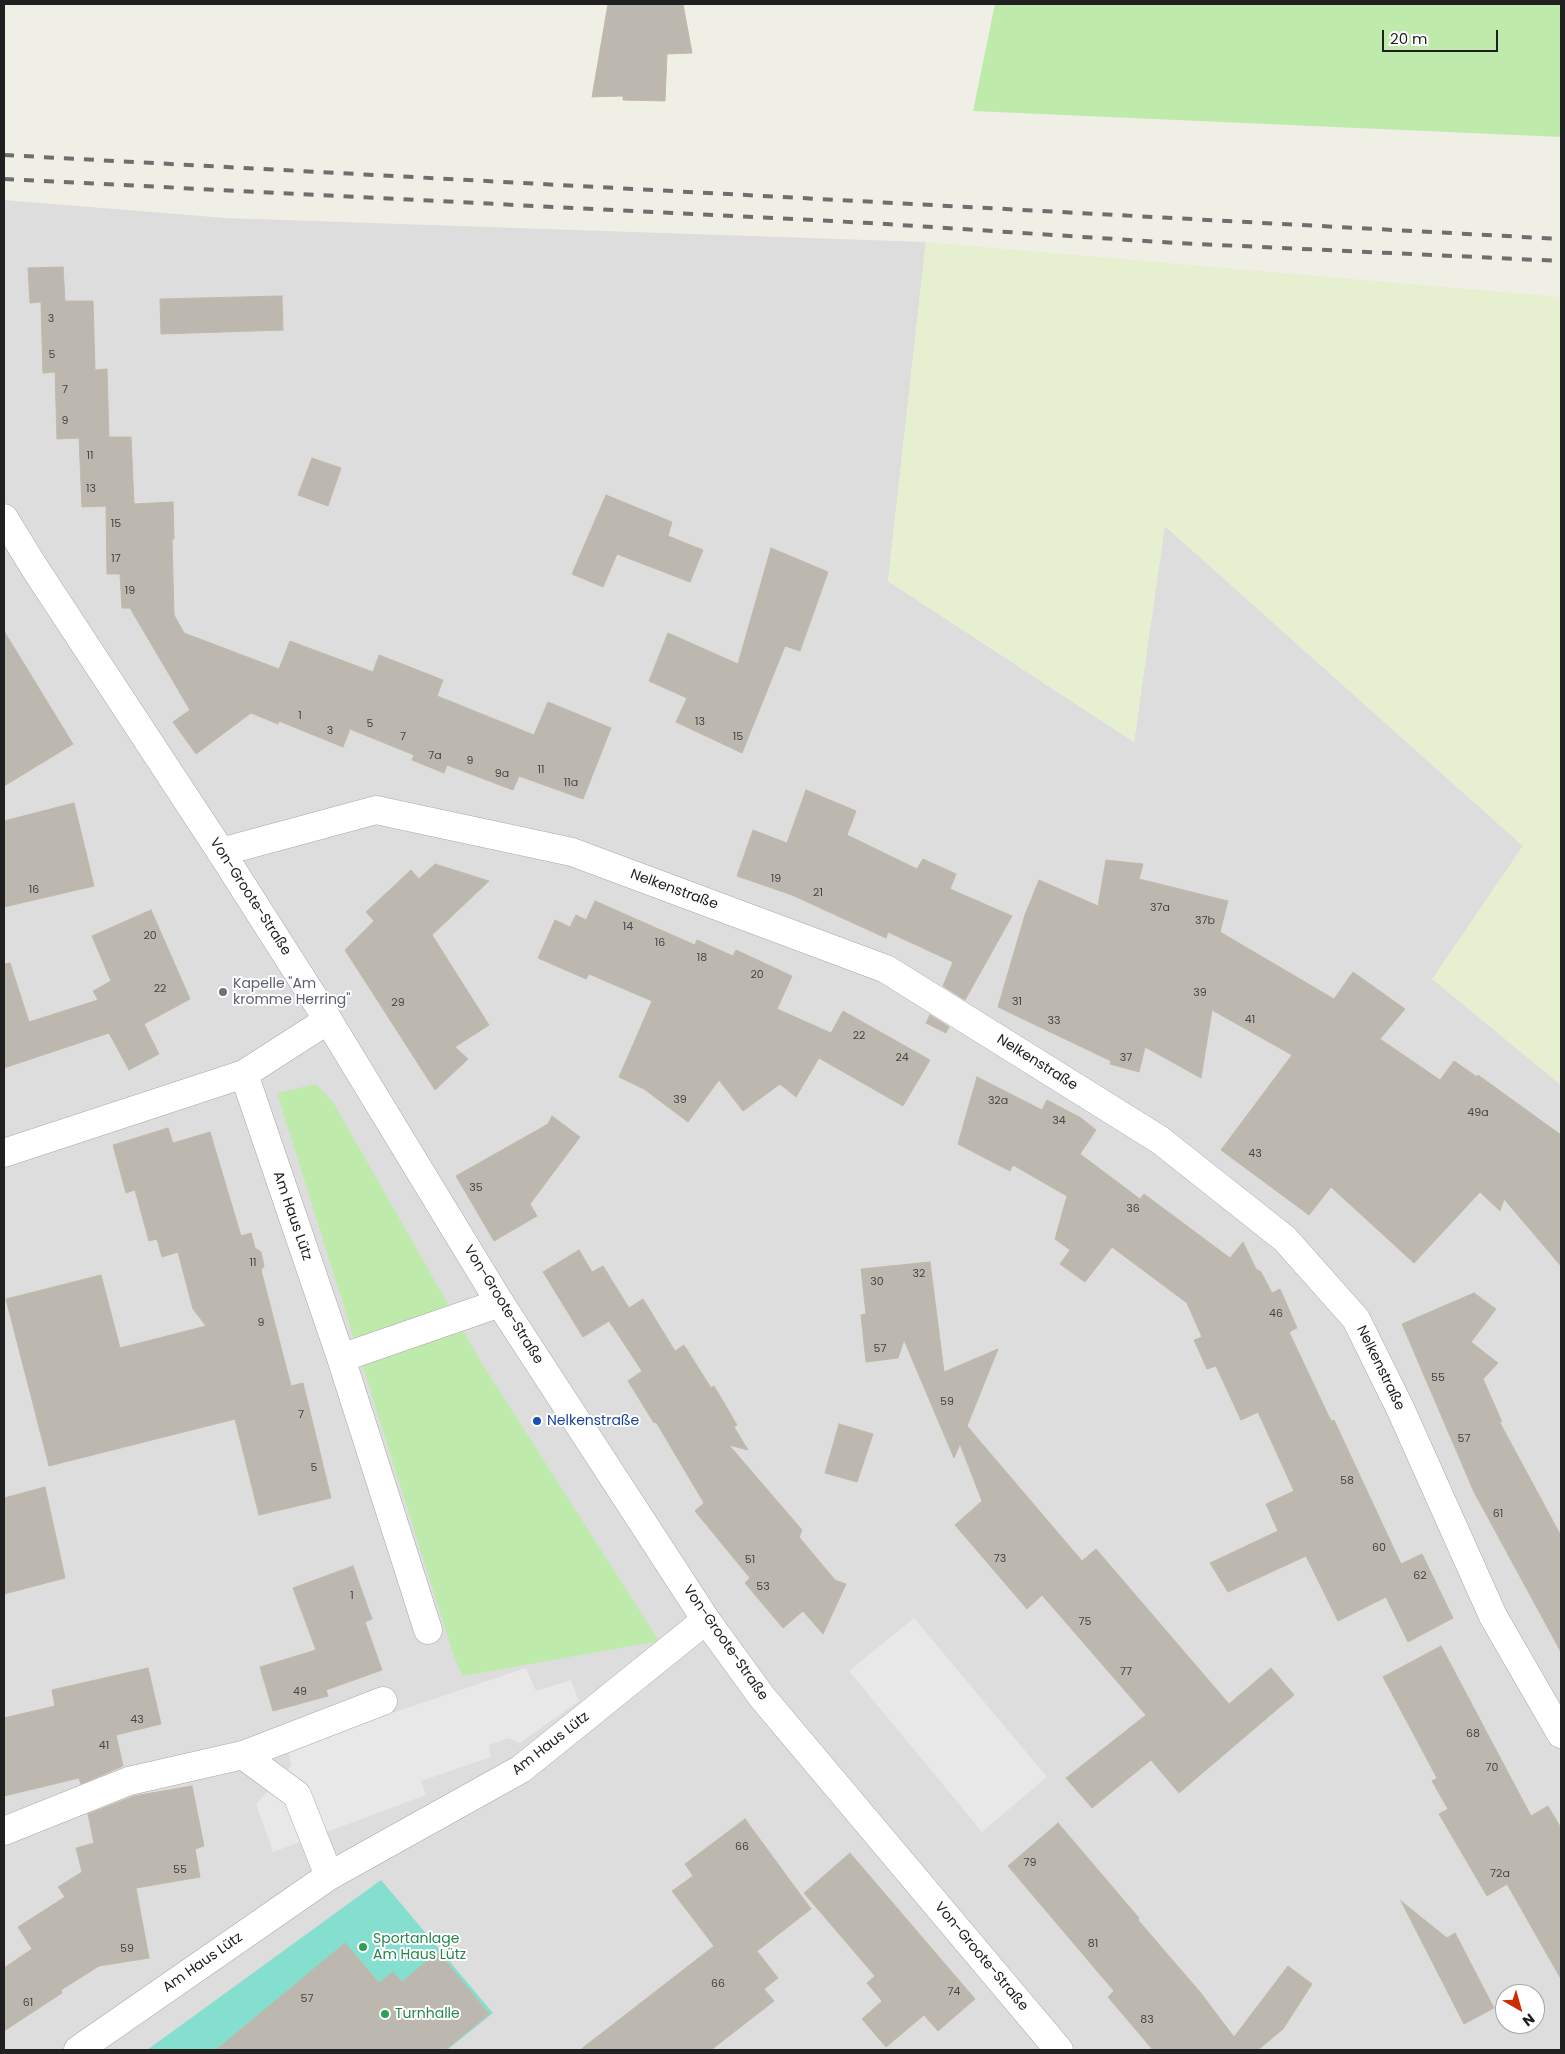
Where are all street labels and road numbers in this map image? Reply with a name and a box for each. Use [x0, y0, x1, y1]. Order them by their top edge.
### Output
street label: Von-Groote-Straße [206, 835, 294, 959]
street label: Nelkenstraße [628, 866, 720, 914]
street label: Nelkenstraße [993, 1031, 1081, 1095]
street label: Am Haus Lütz [269, 1169, 315, 1263]
street label: Von-Groote-Straße [460, 1243, 546, 1367]
street label: Nelkenstraße [1352, 1323, 1408, 1413]
street label: Von-Groote-Straße [679, 1582, 771, 1704]
street label: Am Haus Lütz [509, 1709, 593, 1779]
street label: Von-Groote-Straße [931, 1899, 1031, 2015]
street label: Am Haus Lütz [160, 1929, 246, 1997]

